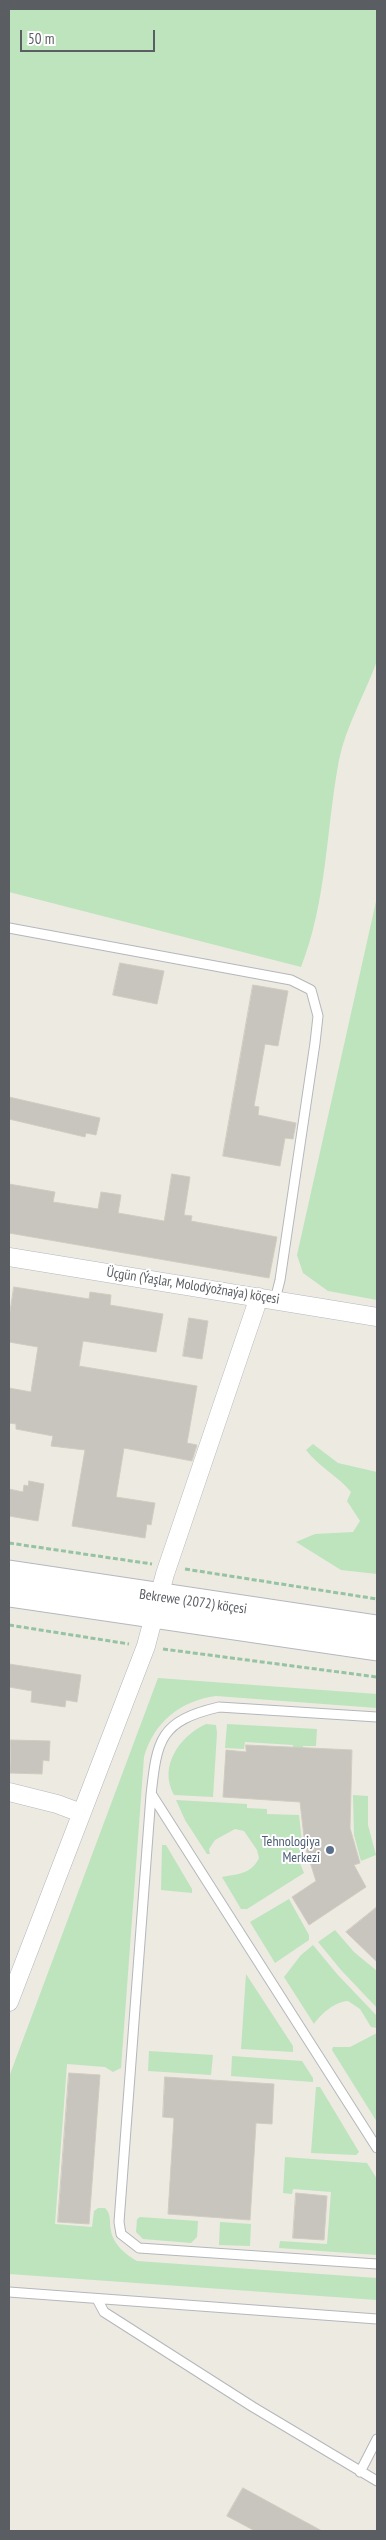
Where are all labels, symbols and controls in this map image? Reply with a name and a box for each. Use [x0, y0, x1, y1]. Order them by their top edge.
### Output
scale bar [22, 20, 158, 52]
text: 50 m [28, 29, 54, 48]
street label: Üçgün (Ýaşlar, Molodýožnaýa) köçesi [105, 1264, 281, 1308]
street label: Bekrewe (2072) köçesi [138, 1586, 248, 1618]
place label: Tehnologiya Merkezi [262, 1834, 320, 1866]
marker: Tehnologiya Merkezi [324, 1844, 336, 1856]

